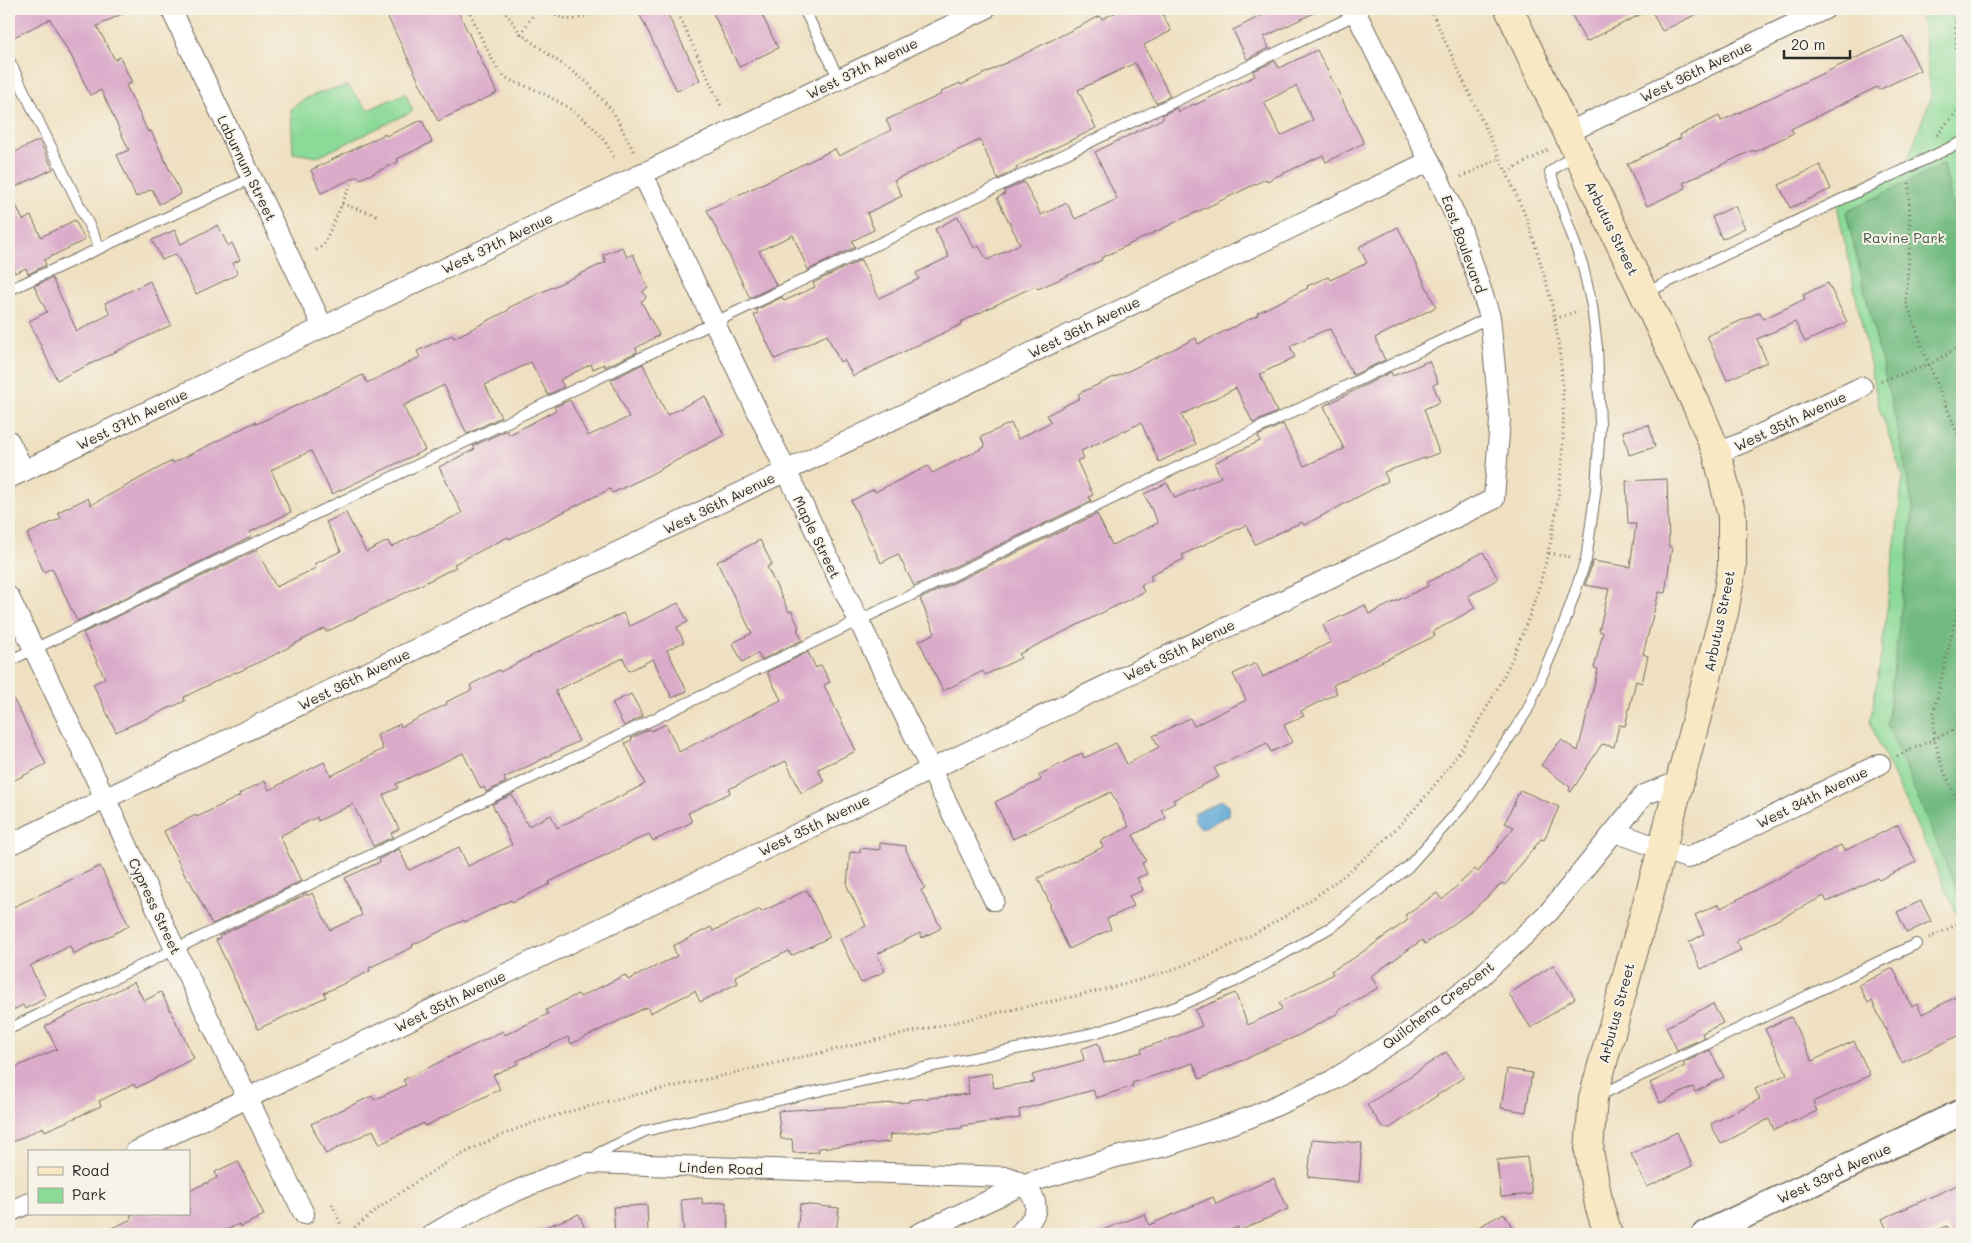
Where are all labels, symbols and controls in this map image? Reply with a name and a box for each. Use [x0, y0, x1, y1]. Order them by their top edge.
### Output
scale bar [1784, 28, 1850, 60]
street label: West 37th Avenue [803, 33, 921, 103]
text: 20 m [1791, 34, 1825, 54]
street label: West 36th Avenue [1637, 36, 1755, 106]
street label: Laburnum Street [213, 112, 281, 224]
street label: Arbutus Street [1581, 178, 1643, 278]
street label: East Boulevard [1437, 192, 1491, 296]
street label: West 37th Avenue [438, 208, 556, 278]
park label: Ravine Park [1863, 228, 1945, 247]
street label: West 36th Avenue [1025, 292, 1143, 362]
street label: West 37th Avenue [73, 384, 191, 454]
street label: West 35th Avenue [1731, 387, 1849, 455]
street label: West 36th Avenue [660, 468, 778, 538]
street label: Maple Street [789, 493, 845, 581]
street label: Arbutus Street [1699, 569, 1739, 673]
street label: West 35th Avenue [1120, 615, 1238, 685]
street label: West 36th Avenue [295, 644, 413, 714]
street label: West 34th Avenue [1753, 762, 1871, 832]
street label: West 35th Avenue [755, 790, 873, 860]
street label: Cypress Street [124, 855, 186, 957]
street label: Quilchena Crescent [1378, 957, 1498, 1053]
street label: Arbutus Street [1593, 961, 1639, 1065]
street label: West 35th Avenue [391, 966, 509, 1036]
street label: West 33rd Avenue [1774, 1138, 1894, 1208]
legend [28, 1150, 190, 1216]
street label: Linden Road [679, 1157, 763, 1179]
text: Road [72, 1160, 109, 1180]
text: Park [72, 1184, 106, 1204]

